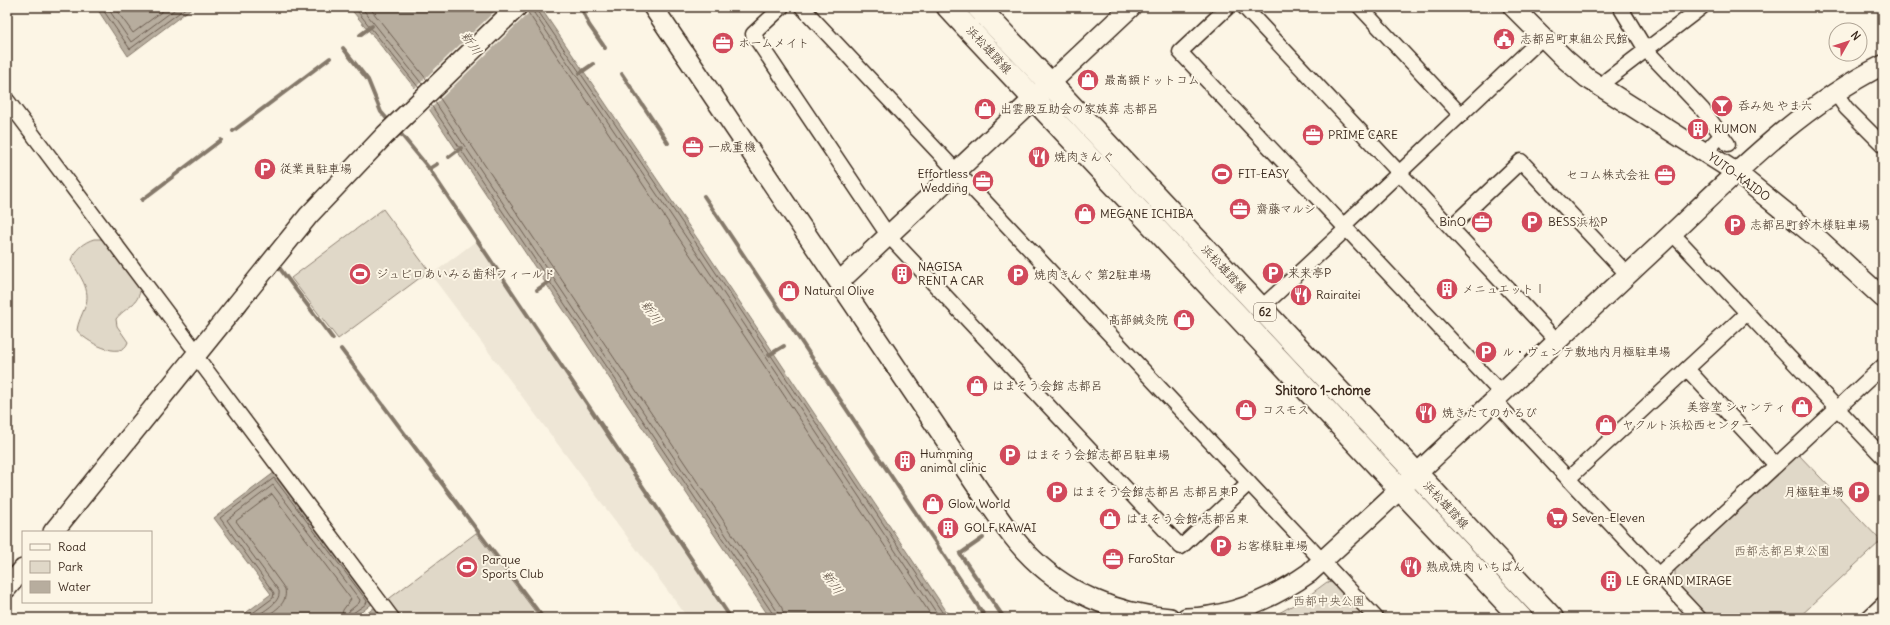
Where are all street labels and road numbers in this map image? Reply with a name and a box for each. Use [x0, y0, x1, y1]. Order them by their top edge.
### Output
street label: 浜松雄踏線 [963, 23, 1015, 77]
street label: YUTO-KAIDO [1705, 149, 1773, 204]
street label: 浜松雄踏線 [1198, 242, 1250, 296]
road number: 62 [1254, 303, 1276, 321]
street label: 浜松雄踏線 [1420, 478, 1472, 532]

